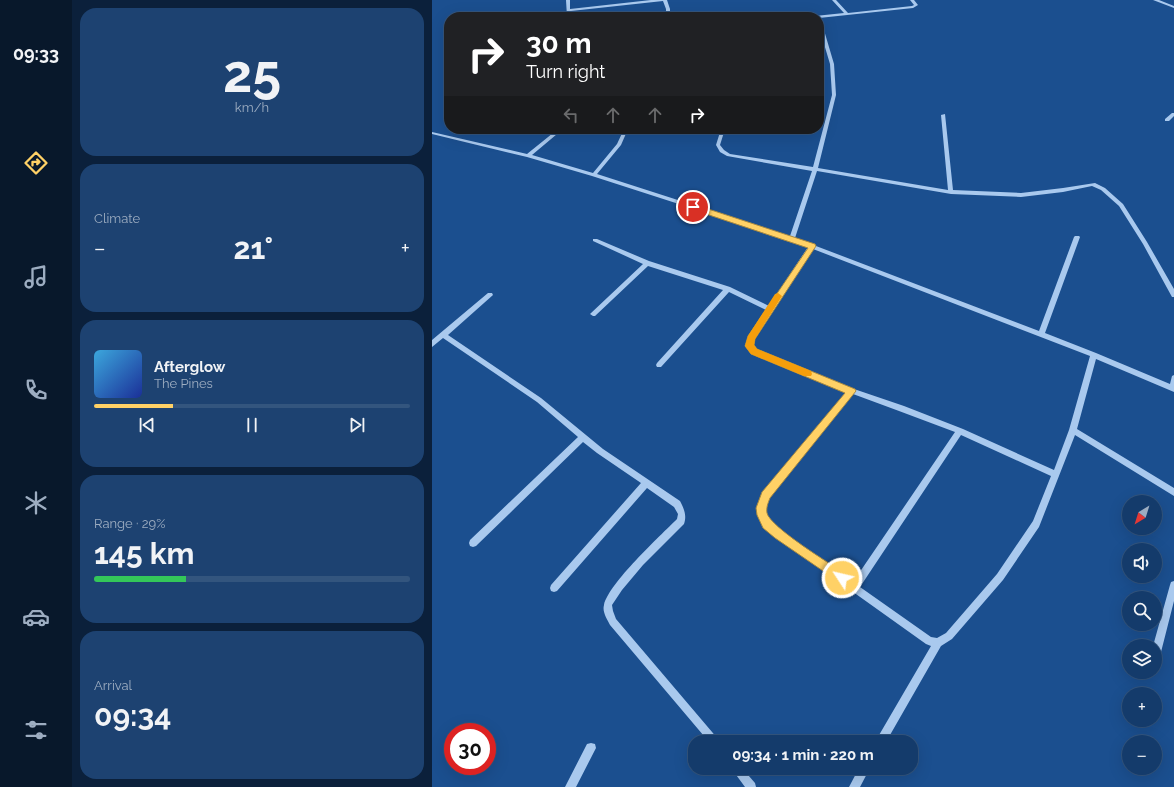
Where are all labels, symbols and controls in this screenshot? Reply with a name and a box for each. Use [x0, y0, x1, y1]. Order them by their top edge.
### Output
text: 30 m [526, 27, 592, 60]
icon: right [460, 28, 512, 80]
text: 09:33 [13, 43, 59, 64]
text: 25 [223, 43, 281, 104]
text: Turn right [526, 61, 605, 82]
text: km/h [235, 100, 269, 115]
icon: left [560, 104, 582, 126]
icon: ahead [602, 104, 624, 126]
icon: ahead [644, 104, 666, 126]
icon: right [686, 104, 708, 126]
icon: directions [22, 149, 50, 177]
pin [676, 190, 710, 224]
icon: arrive [682, 196, 704, 218]
text: Climate [94, 211, 140, 226]
text: 21° [234, 231, 273, 266]
text: − [94, 235, 106, 261]
text: + [401, 235, 410, 261]
icon: music [22, 263, 50, 291]
text: Afterglow [154, 358, 225, 376]
icon: phone [22, 376, 50, 404]
text: The Pines [154, 376, 213, 391]
icon: previous [136, 414, 158, 436]
icon: pause [241, 414, 263, 436]
icon: next [346, 414, 368, 436]
icon: climate [22, 489, 50, 517]
north arrow [1122, 495, 1162, 535]
map controls [1122, 495, 1162, 775]
text: Range · 29% [94, 516, 165, 531]
text: 145 km [94, 536, 194, 571]
button: sound [1122, 543, 1162, 583]
position arrow [821, 557, 863, 599]
button: search [1122, 591, 1162, 631]
icon: car [22, 603, 50, 631]
button: layers [1122, 639, 1162, 679]
text: Arrival [94, 678, 132, 693]
button: + [1122, 687, 1162, 727]
text: 09:34 [94, 698, 171, 733]
icon: filters [22, 716, 50, 744]
speed limit sign: 30 [444, 723, 496, 775]
button: − [1122, 735, 1162, 775]
text: 09:34 · 1 min · 220 m [732, 746, 874, 764]

